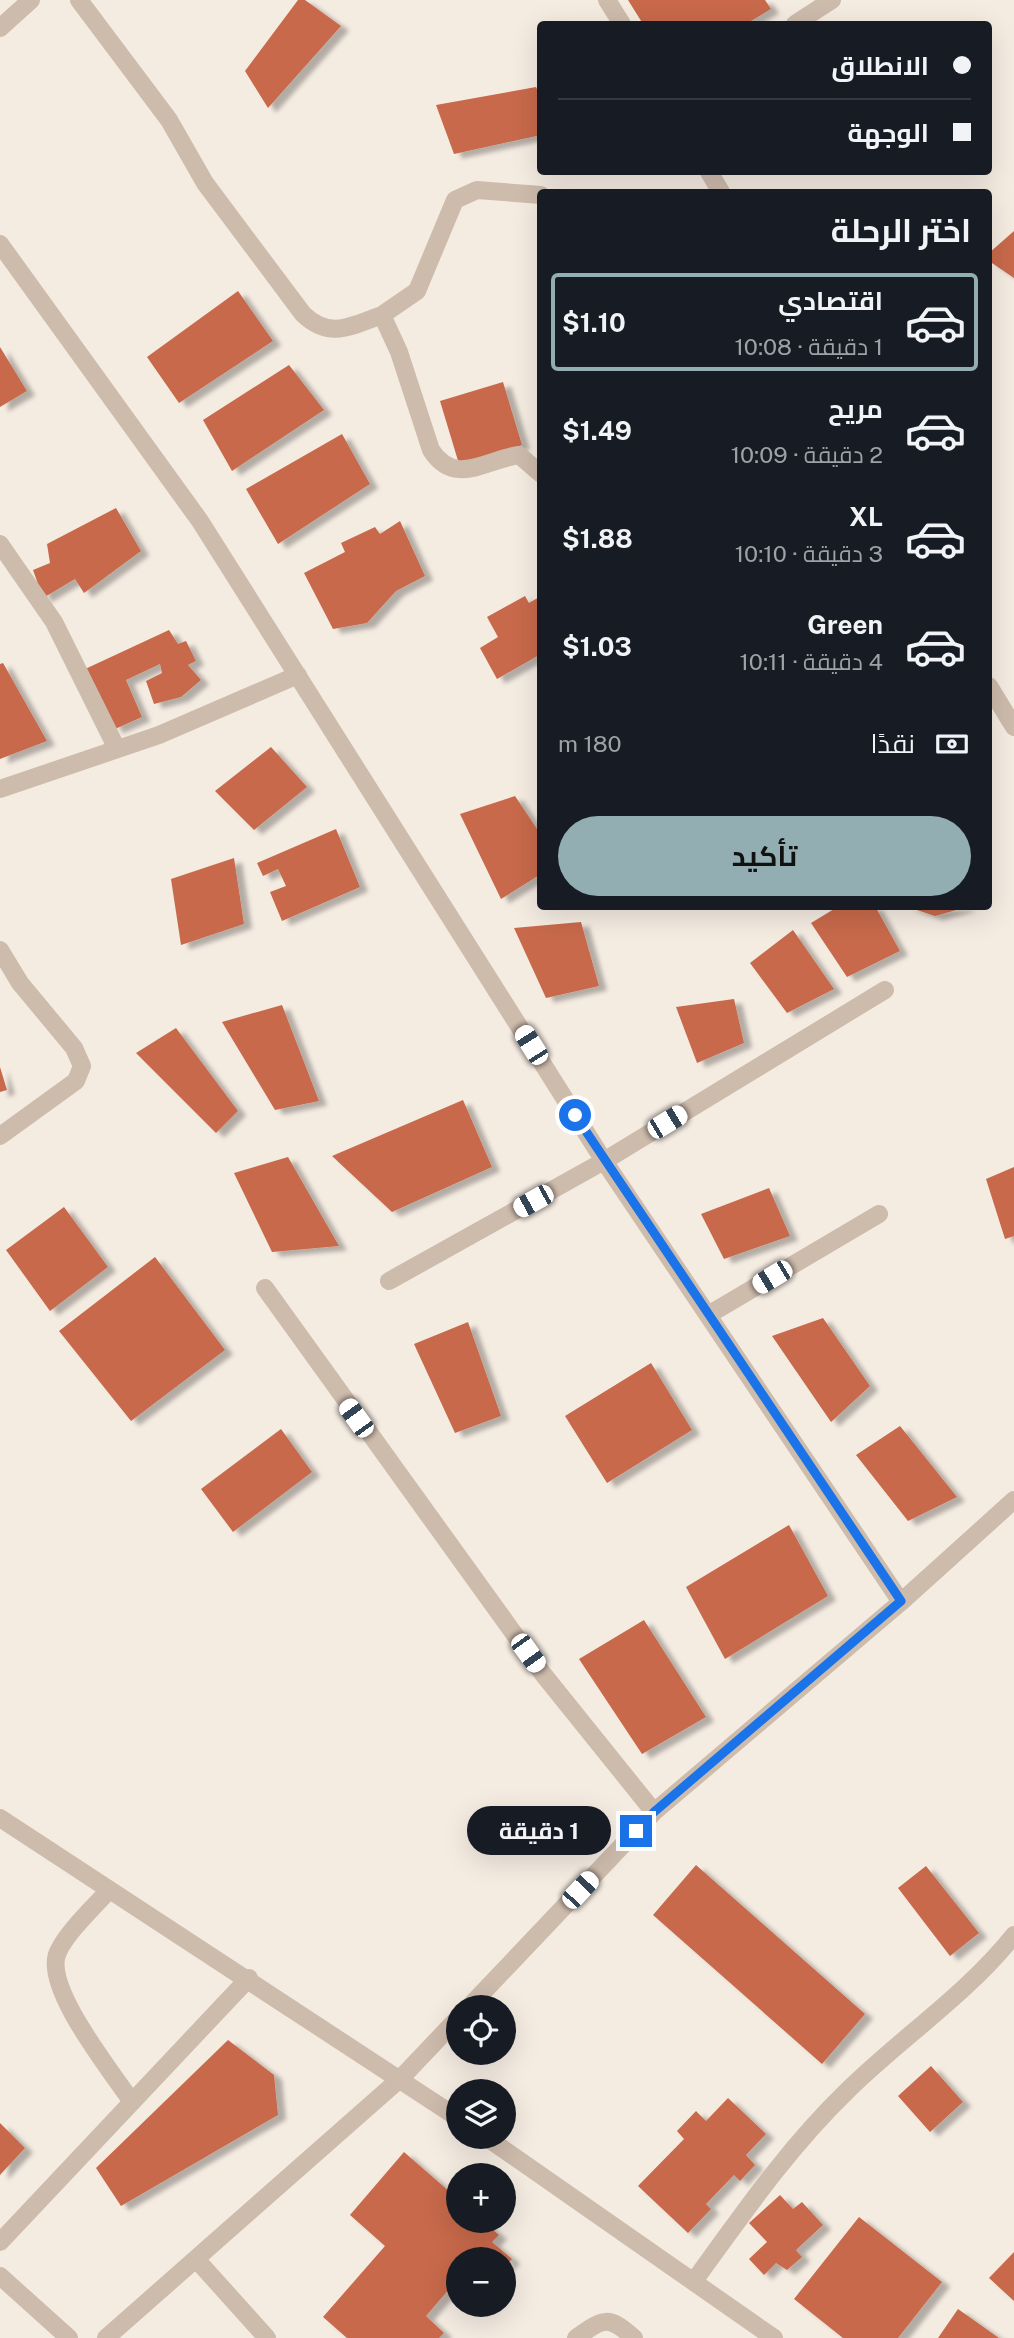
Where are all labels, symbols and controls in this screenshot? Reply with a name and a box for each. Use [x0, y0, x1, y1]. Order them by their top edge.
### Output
text: الانطلاق [831, 50, 929, 81]
text: الوجهة [848, 117, 929, 148]
text: اختر الرحلة [831, 212, 971, 249]
text: اقتصادي [778, 285, 883, 316]
icon: car [904, 291, 967, 354]
text: $1.10 [562, 307, 626, 338]
text: 1 دقيقة · 10:08 [734, 333, 883, 360]
text: مريح [828, 393, 883, 424]
icon: car [904, 399, 967, 462]
text: $1.49 [562, 415, 632, 446]
text: 2 دقيقة · 10:09 [731, 441, 883, 468]
text: XL [849, 501, 883, 532]
icon: car [904, 507, 967, 570]
text: $1.88 [562, 523, 633, 554]
text: 3 دقيقة · 10:10 [735, 540, 883, 567]
text: Green [807, 609, 883, 640]
icon: car [904, 615, 967, 678]
text: $1.03 [562, 631, 632, 662]
text: 4 دقيقة · 10:11 [739, 648, 883, 675]
icon: cash [933, 725, 971, 763]
text: نقدًا [871, 728, 915, 759]
text: 180 m [558, 730, 622, 757]
button: تأكيد [558, 816, 971, 896]
car [511, 1022, 552, 1068]
route start [559, 1099, 591, 1131]
car [644, 1102, 691, 1142]
car [510, 1182, 557, 1220]
car [749, 1257, 796, 1297]
car [336, 1395, 377, 1441]
car [508, 1630, 549, 1676]
callout: 1 دقيقة [468, 1806, 612, 1856]
route end [620, 1815, 652, 1847]
text: 1 دقيقة [499, 1817, 579, 1844]
car [558, 1867, 603, 1913]
map controls [446, 1995, 516, 2317]
button: locate [446, 1995, 516, 2065]
button: layers [446, 2079, 516, 2149]
button: + [446, 2163, 516, 2233]
button: − [446, 2247, 516, 2317]

